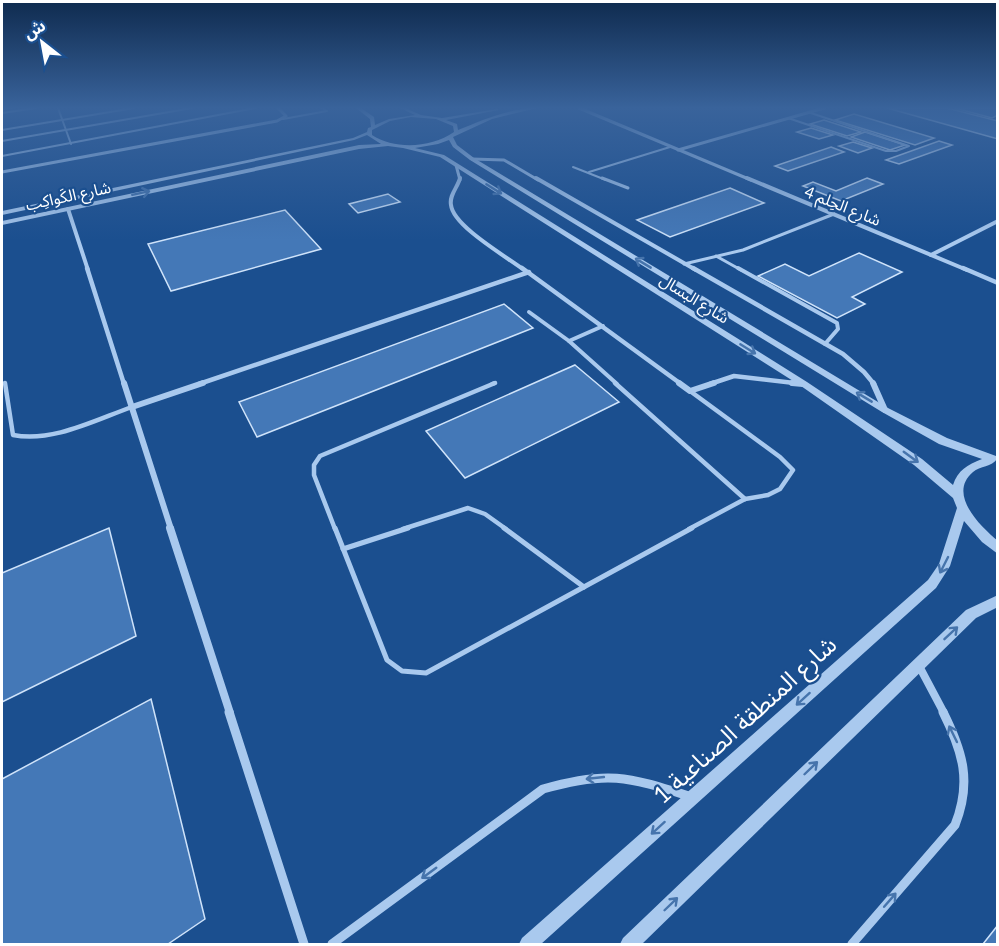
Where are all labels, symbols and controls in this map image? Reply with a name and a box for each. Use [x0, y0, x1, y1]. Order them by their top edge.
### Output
north arrow [12, 12, 72, 72]
text: ش [20, 15, 49, 43]
street label: شارع الكَواكِب [24, 177, 113, 217]
street label: شارع الحِلم 4 [801, 181, 884, 233]
one-way arrow [485, 184, 502, 196]
one-way arrow [131, 187, 150, 199]
one-way arrow [635, 257, 652, 269]
street label: شارع البسال [655, 269, 733, 330]
one-way arrow [739, 343, 756, 355]
one-way arrow [856, 390, 873, 402]
one-way arrow [902, 451, 918, 463]
one-way arrow [937, 555, 949, 573]
one-way arrow [944, 625, 959, 640]
street label: شارع المنطقة الصناعية 1 [646, 629, 844, 812]
one-way arrow [796, 692, 811, 706]
one-way arrow [946, 726, 958, 744]
one-way arrow [803, 761, 818, 775]
one-way arrow [586, 772, 606, 783]
one-way arrow [651, 821, 666, 835]
one-way arrow [422, 866, 438, 879]
one-way arrow [883, 893, 897, 908]
one-way arrow [664, 896, 679, 911]

